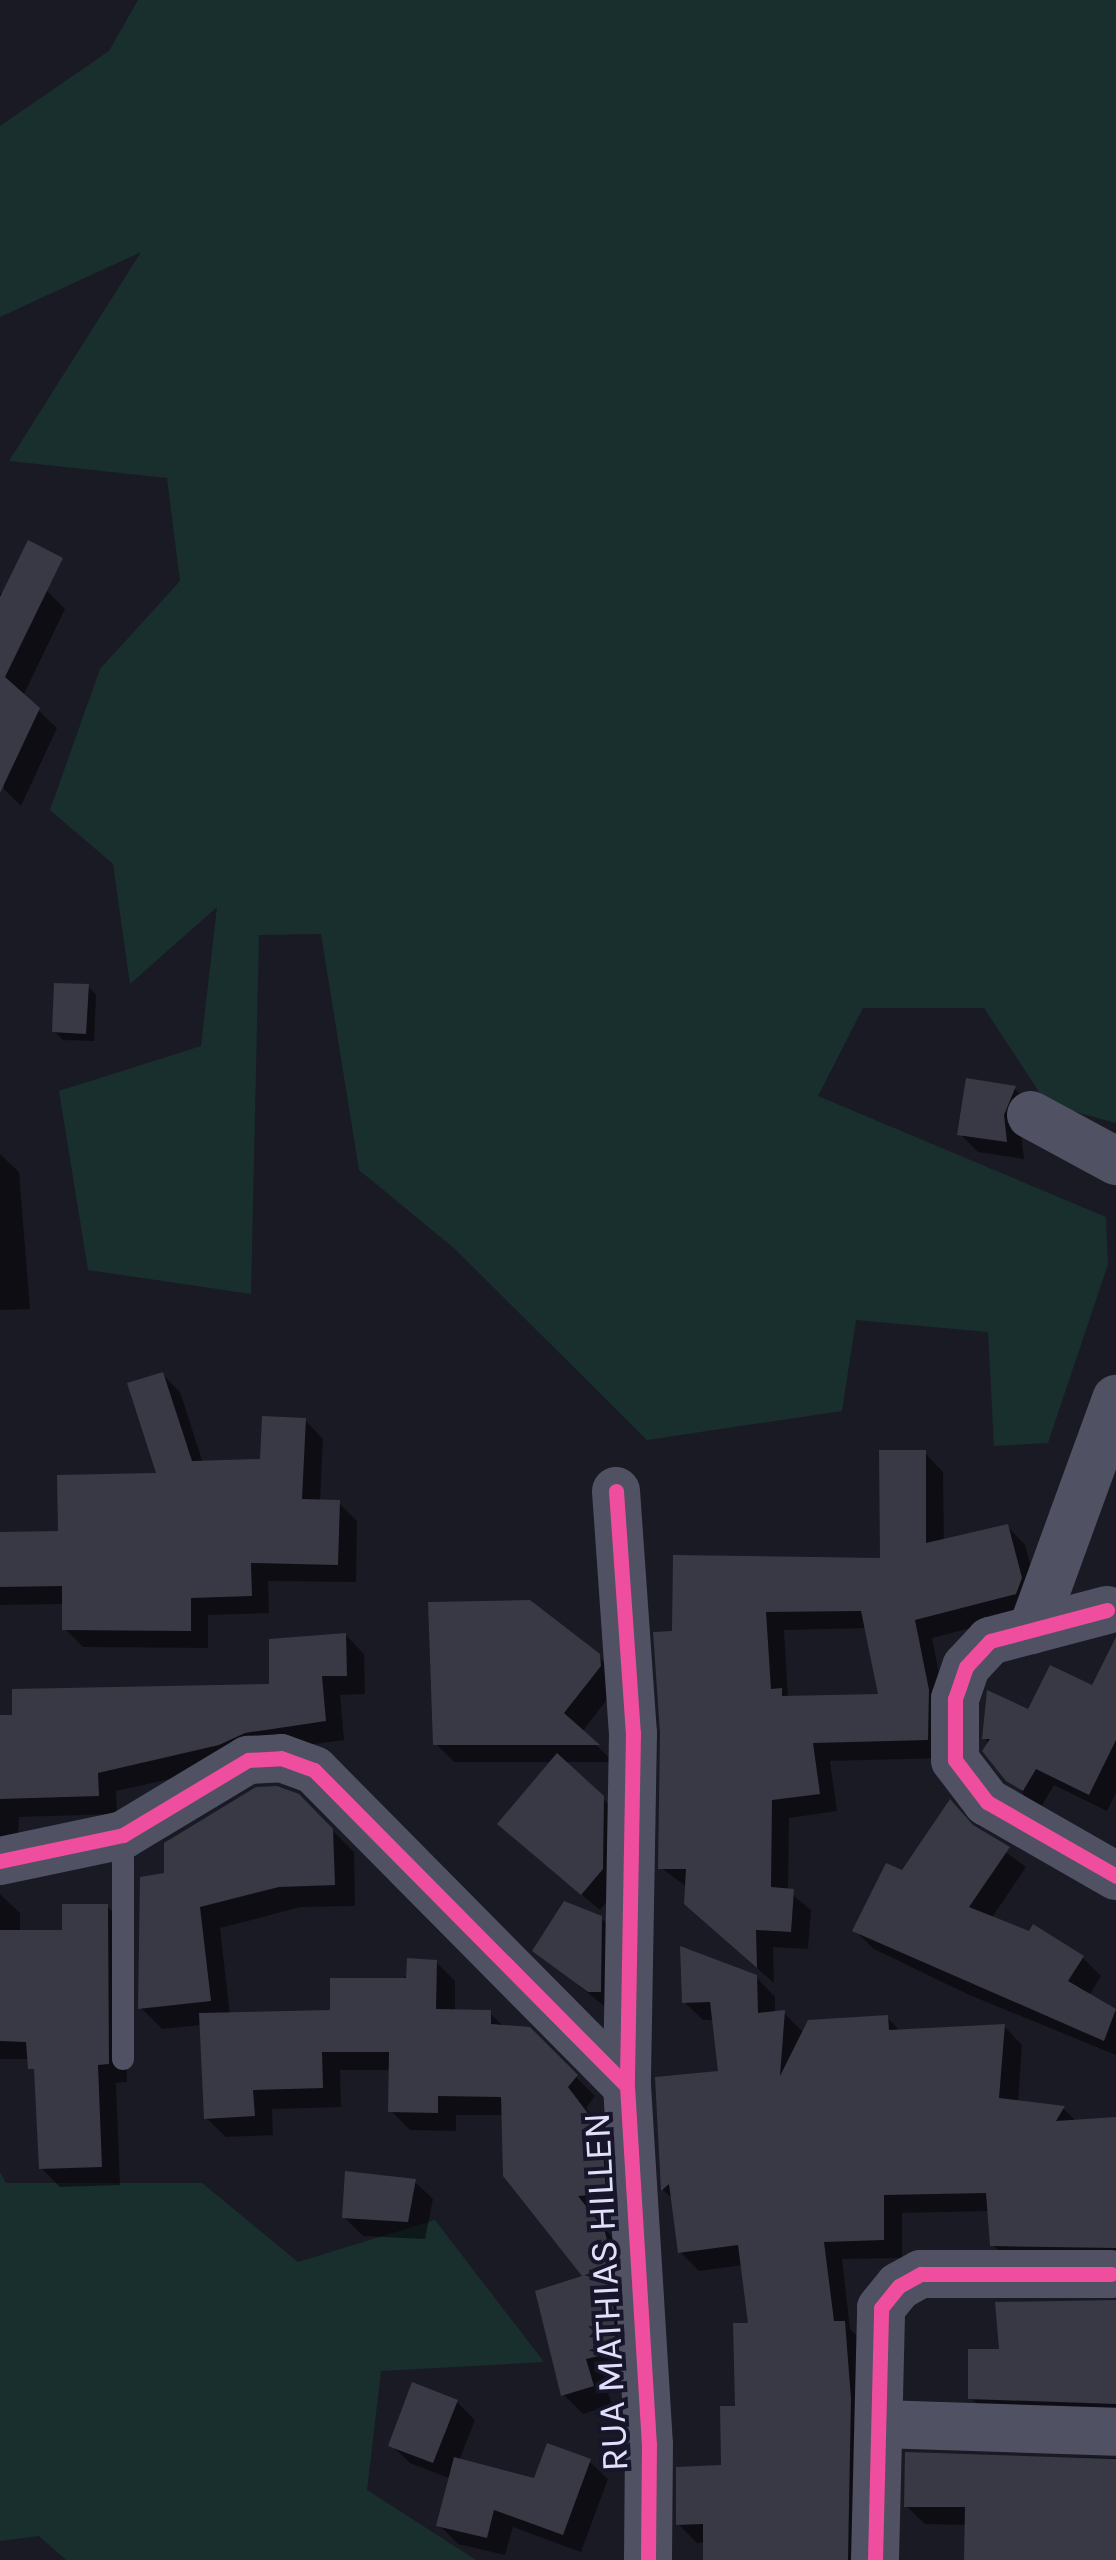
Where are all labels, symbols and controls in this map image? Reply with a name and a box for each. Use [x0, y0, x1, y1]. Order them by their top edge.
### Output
street label: RUA MATHIAS HILLEN [574, 2111, 638, 2473]

